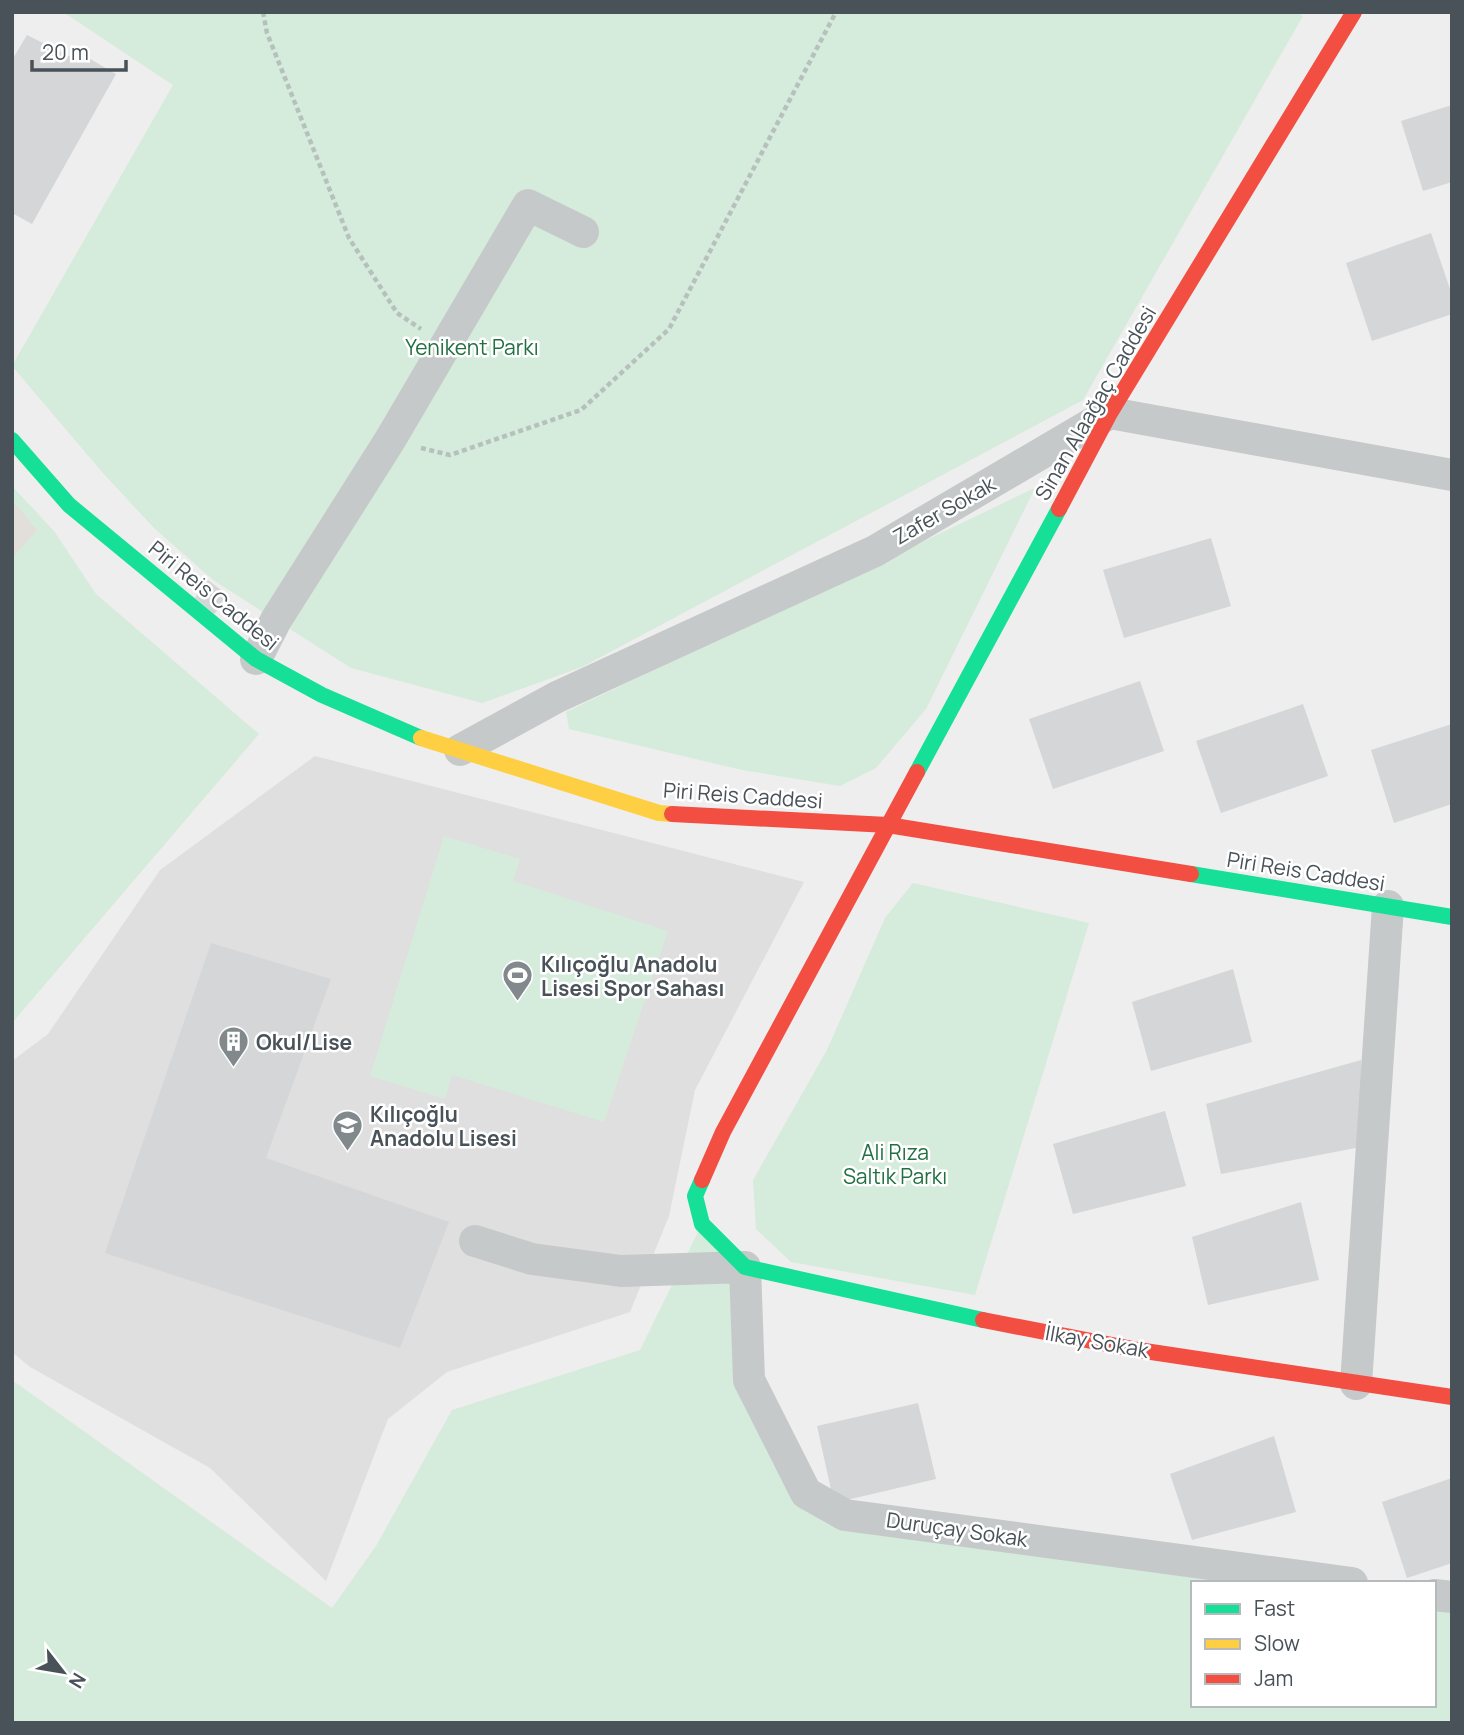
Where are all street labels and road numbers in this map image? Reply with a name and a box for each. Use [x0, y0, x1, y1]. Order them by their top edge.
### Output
street label: Sinan Alaağaç Caddesi [1028, 301, 1162, 505]
street label: Zafer Sokak [888, 469, 1001, 550]
street label: Piri Reis Caddesi [143, 534, 285, 656]
street label: Piri Reis Caddesi [662, 775, 824, 815]
street label: Piri Reis Caddesi [1225, 845, 1387, 897]
street label: İlkay Sokak [1043, 1318, 1151, 1364]
street label: Duruçay Sokak [885, 1505, 1030, 1553]

